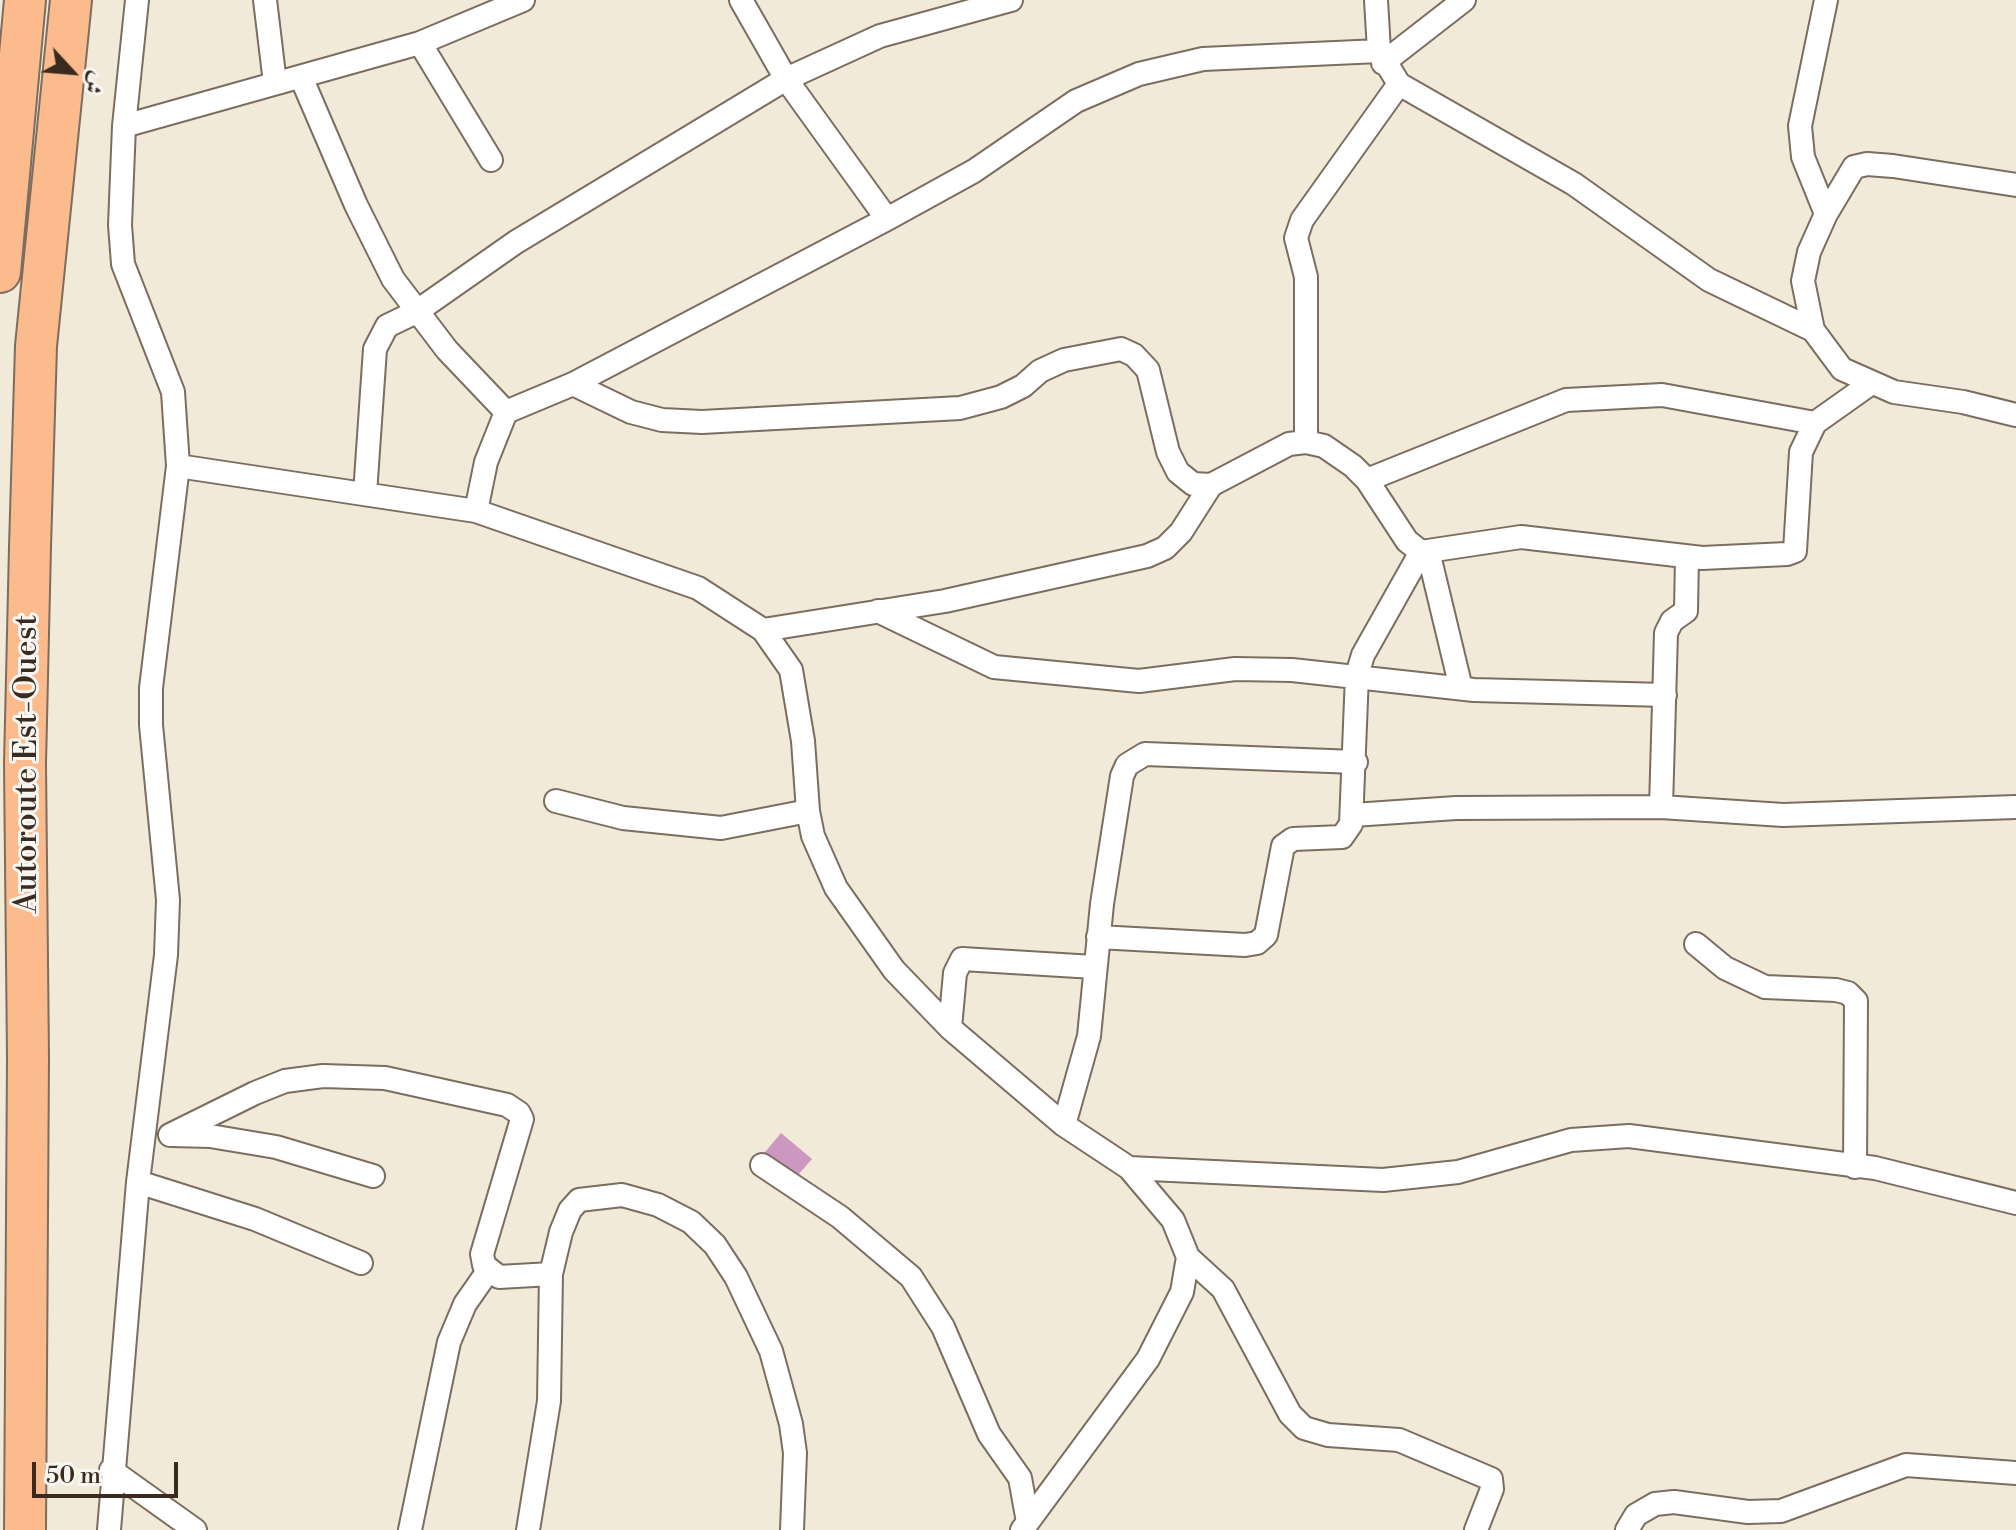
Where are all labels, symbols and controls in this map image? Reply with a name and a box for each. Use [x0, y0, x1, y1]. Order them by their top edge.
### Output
north arrow [32, 32, 112, 112]
text: ش [77, 67, 111, 98]
street label: Autoroute Est-Ouest [9, 615, 47, 913]
scale bar [36, 1446, 182, 1496]
text: 50 m [46, 1461, 101, 1491]

